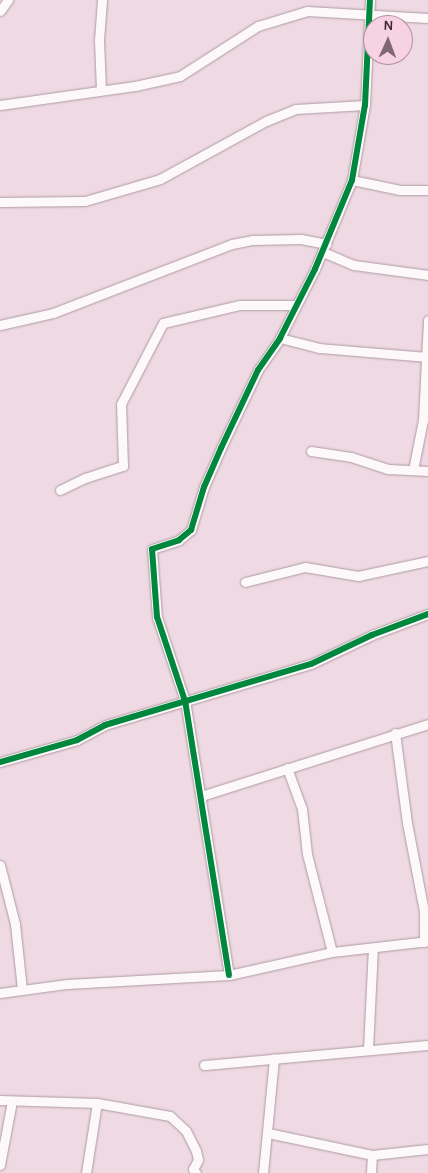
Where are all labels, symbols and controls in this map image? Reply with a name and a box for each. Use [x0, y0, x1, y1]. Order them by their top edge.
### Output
north arrow [363, 15, 413, 65]
text: N [383, 17, 394, 34]

